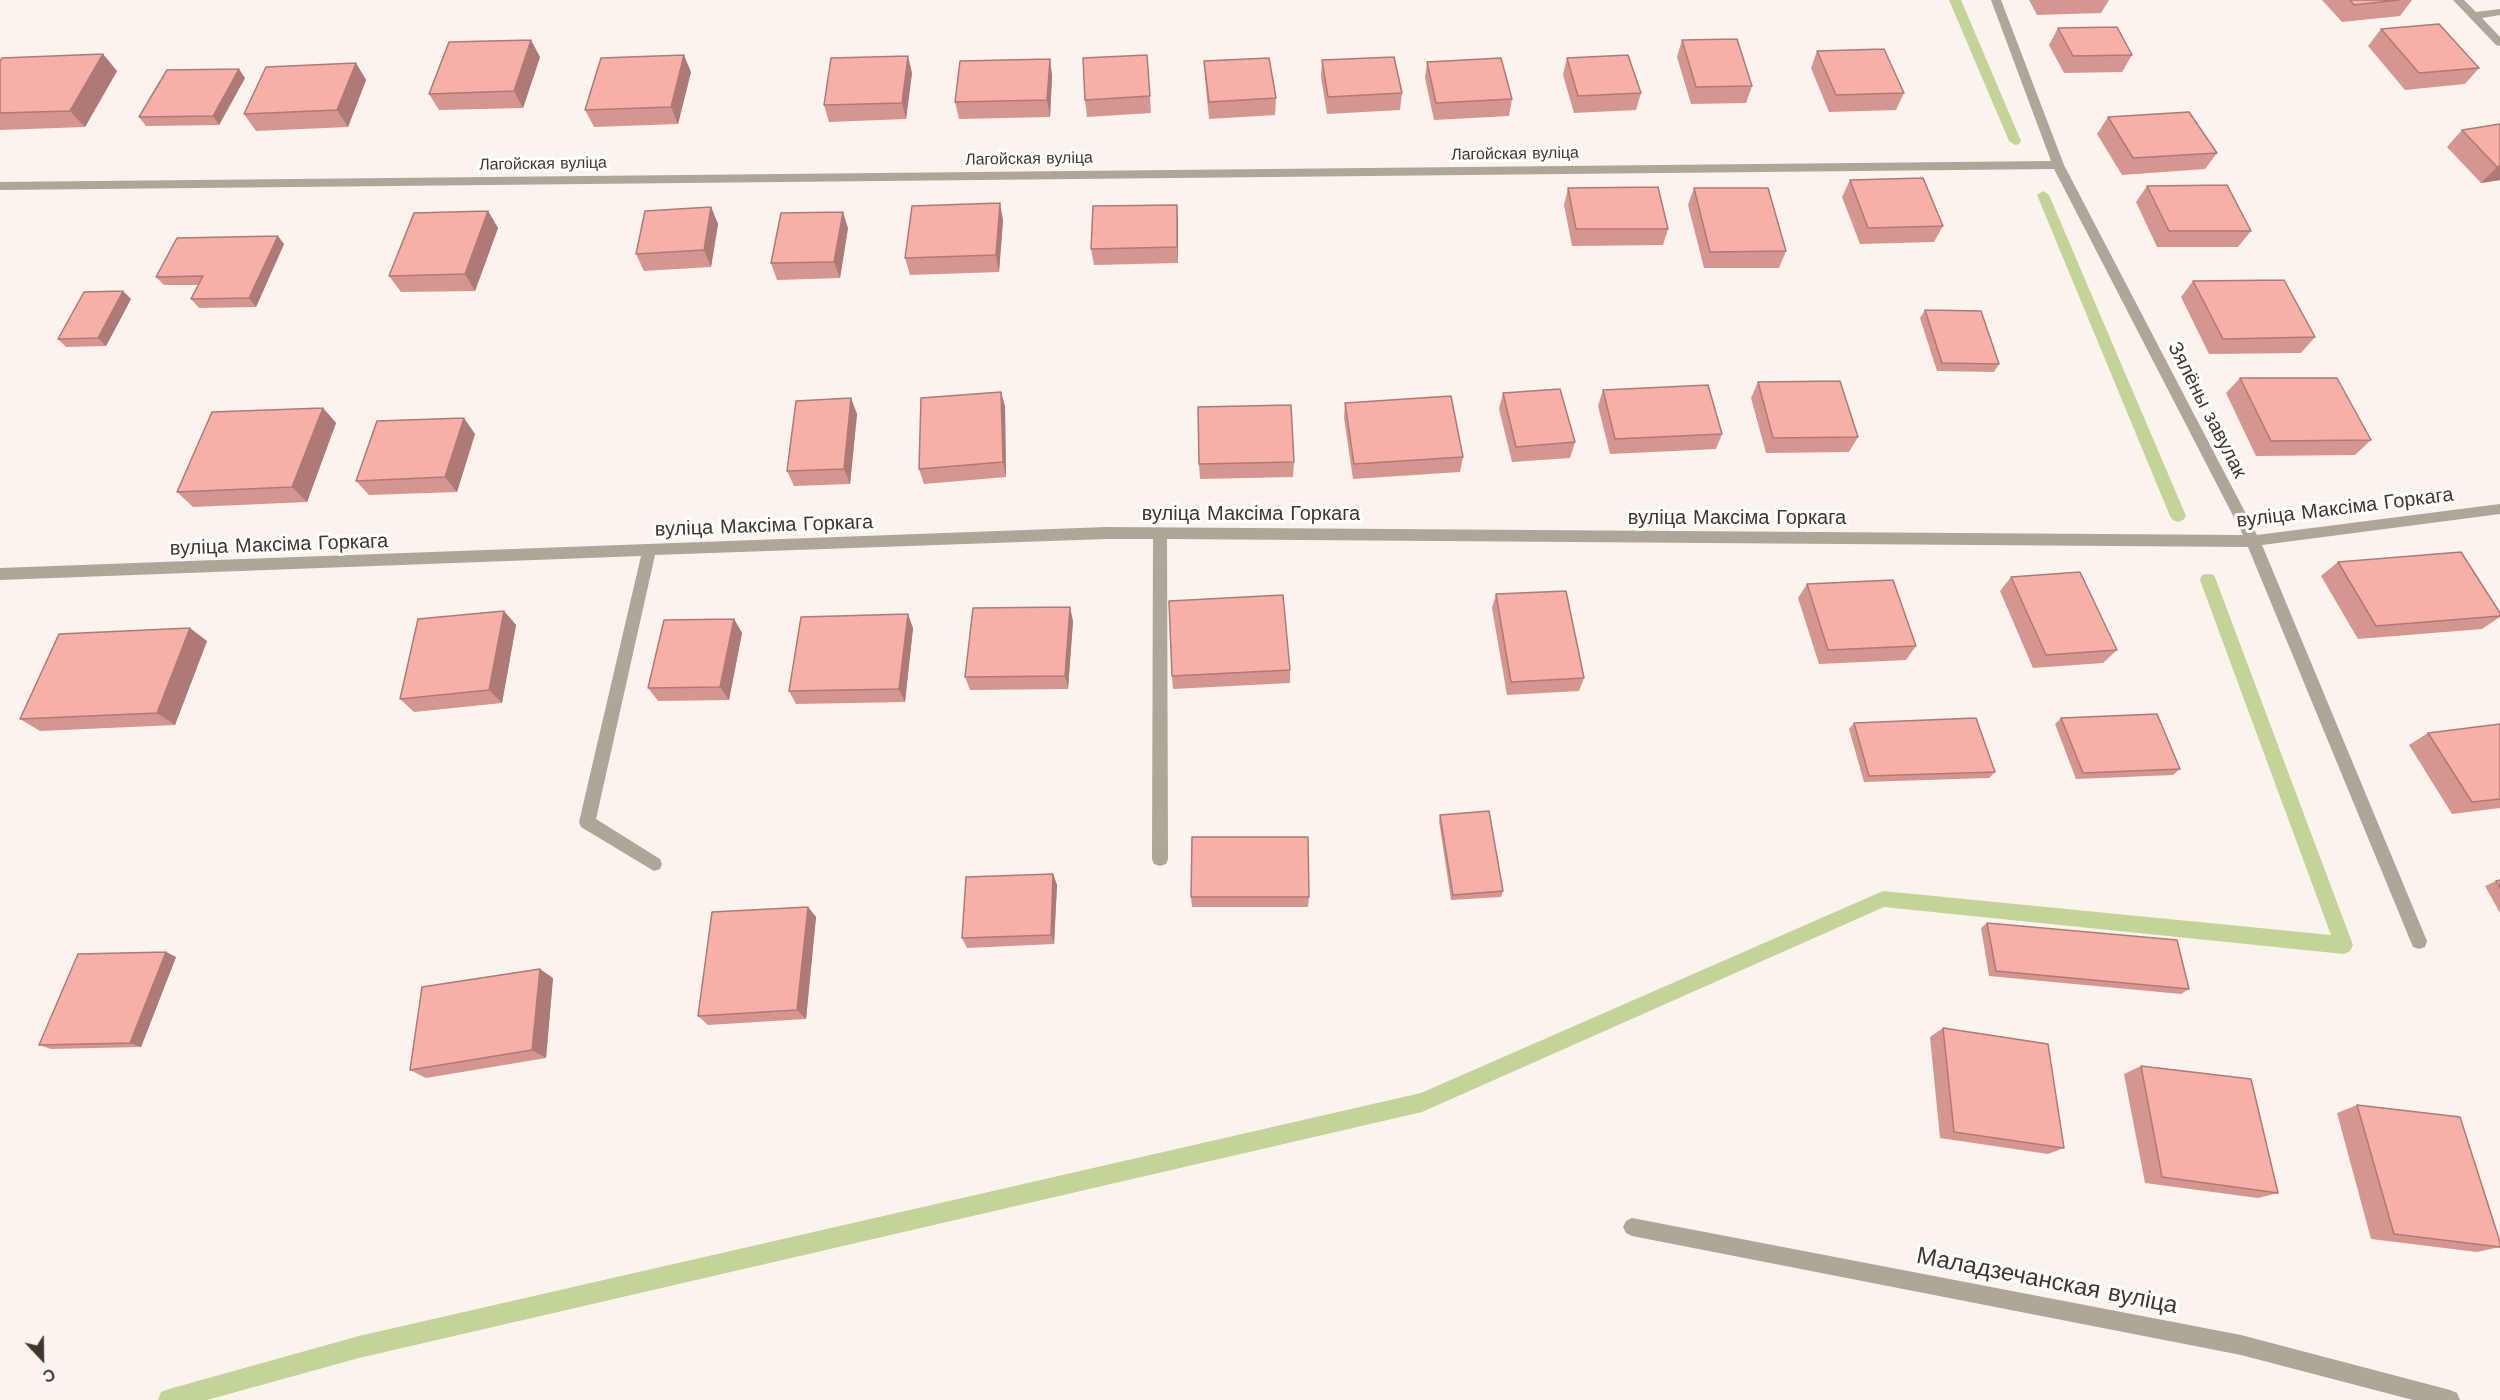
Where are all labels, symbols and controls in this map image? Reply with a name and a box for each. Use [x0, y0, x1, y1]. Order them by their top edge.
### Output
street label: Лагойская вуліца [1451, 143, 1579, 165]
street label: Лагойская вуліца [965, 148, 1093, 170]
street label: Лагойская вуліца [479, 153, 607, 175]
street label: Зялёны завулак [2162, 338, 2252, 482]
street label: вуліца Максіма Горкага [2235, 483, 2455, 533]
street label: вуліца Максіма Горкага [1142, 502, 1360, 526]
street label: вуліца Максіма Горкага [1628, 506, 1846, 530]
street label: вуліца Максіма Горкага [654, 510, 874, 542]
street label: вуліца Максіма Горкага [169, 529, 389, 561]
street label: Маладзечанская вуліца [1914, 1242, 2180, 1320]
north arrow [12, 1328, 72, 1388]
text: С [40, 1364, 58, 1386]

